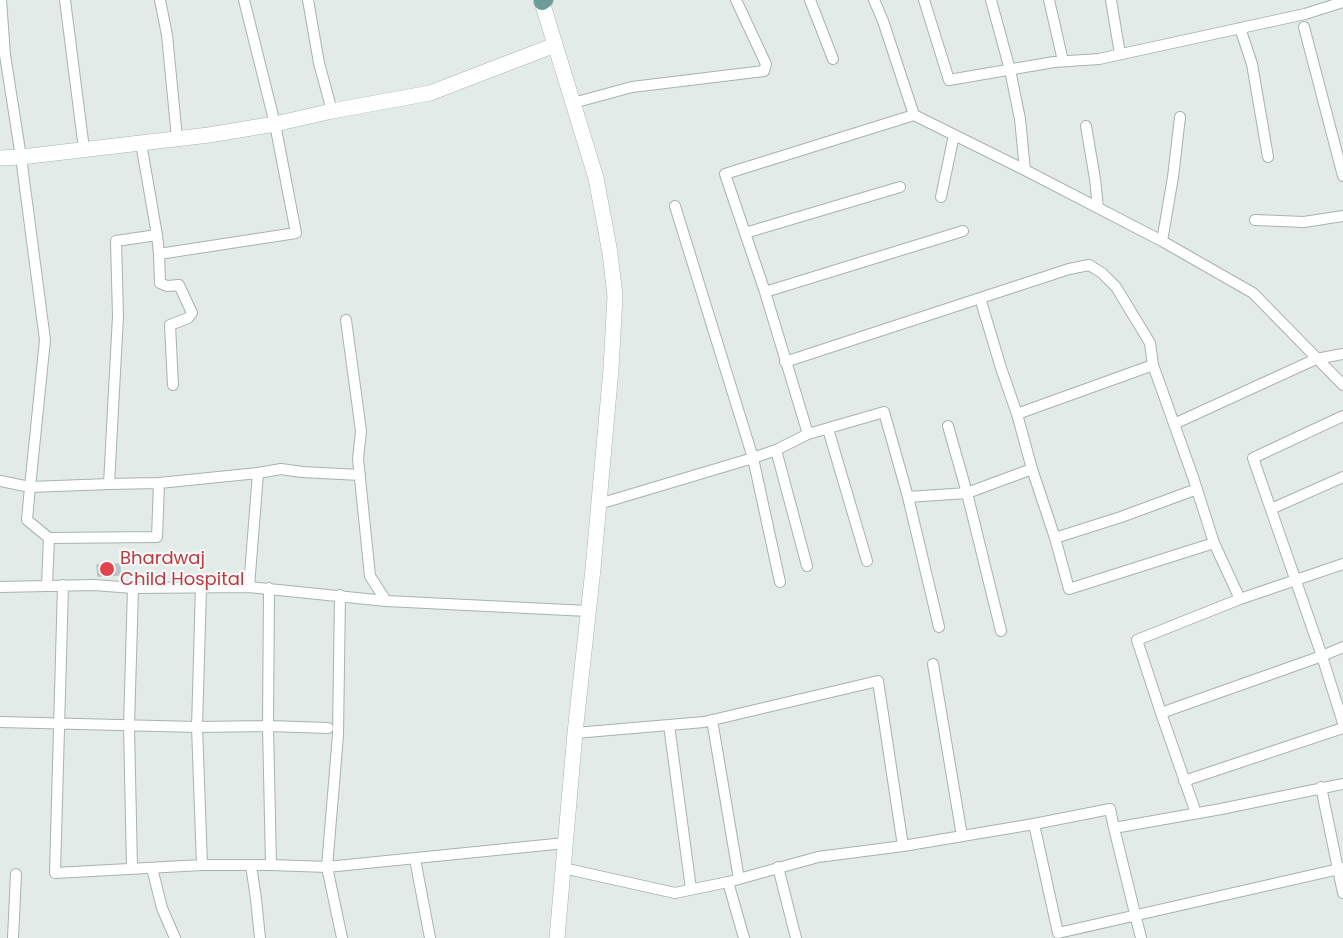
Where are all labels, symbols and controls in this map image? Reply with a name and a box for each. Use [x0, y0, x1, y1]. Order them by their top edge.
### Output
place label: Bhardwaj Child Hospital [120, 548, 244, 590]
marker: Bhardwaj Child Hospital [98, 560, 116, 578]

